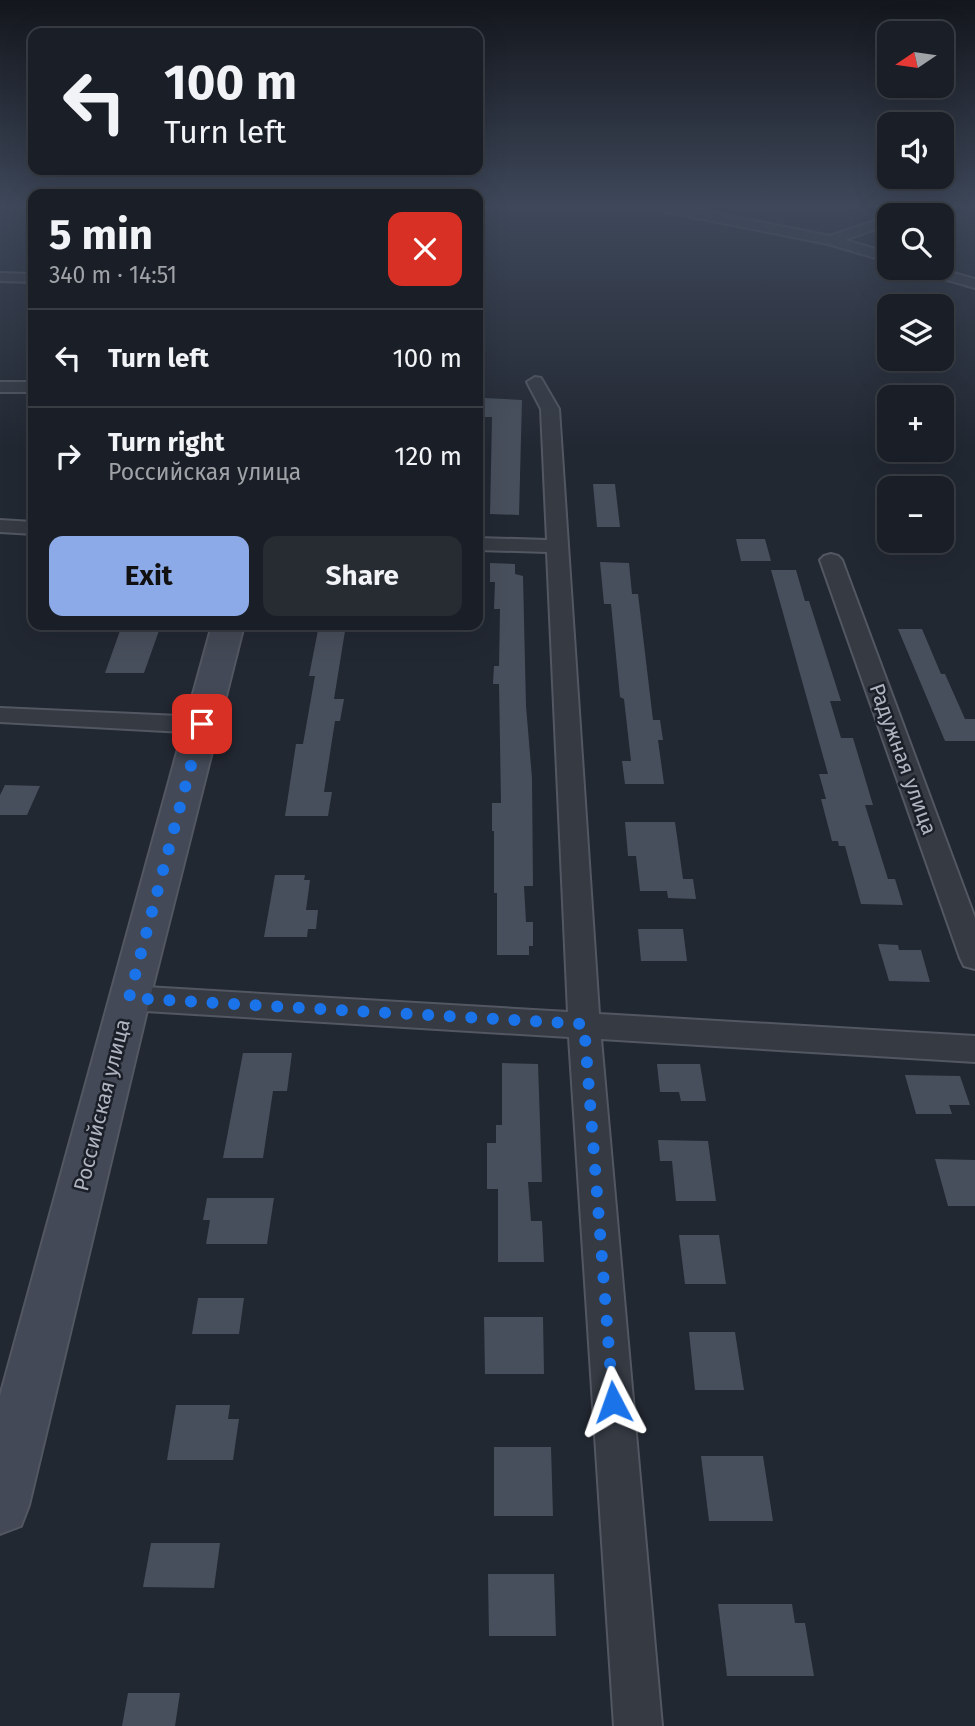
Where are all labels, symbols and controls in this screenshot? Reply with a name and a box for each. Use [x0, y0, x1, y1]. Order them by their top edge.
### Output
north arrow [877, 21, 954, 98]
map controls [877, 21, 954, 553]
text: 100 m [164, 53, 297, 112]
icon: left [49, 56, 140, 147]
button: sound [877, 112, 954, 189]
text: Turn left [164, 113, 286, 151]
button: search [877, 203, 954, 280]
text: 5 min [49, 210, 153, 260]
button: close [388, 212, 462, 286]
text: 340 m · 14:51 [49, 261, 177, 289]
button: layers [877, 294, 954, 371]
icon: left [49, 339, 87, 377]
text: Turn left [108, 343, 209, 374]
text: 100 m [393, 343, 462, 374]
button: + [877, 385, 954, 462]
text: Turn right [108, 427, 225, 458]
icon: right [49, 437, 87, 475]
text: 120 m [394, 441, 462, 472]
text: Российская улица [108, 458, 301, 486]
button: − [877, 476, 954, 553]
button: Exit [49, 536, 249, 616]
button: Share [263, 536, 462, 616]
street label: Радужная улица [864, 680, 942, 838]
pin [172, 694, 232, 754]
icon: arrive [183, 705, 221, 743]
street label: Российская улица [68, 1016, 136, 1194]
position arrow [576, 1365, 650, 1439]

